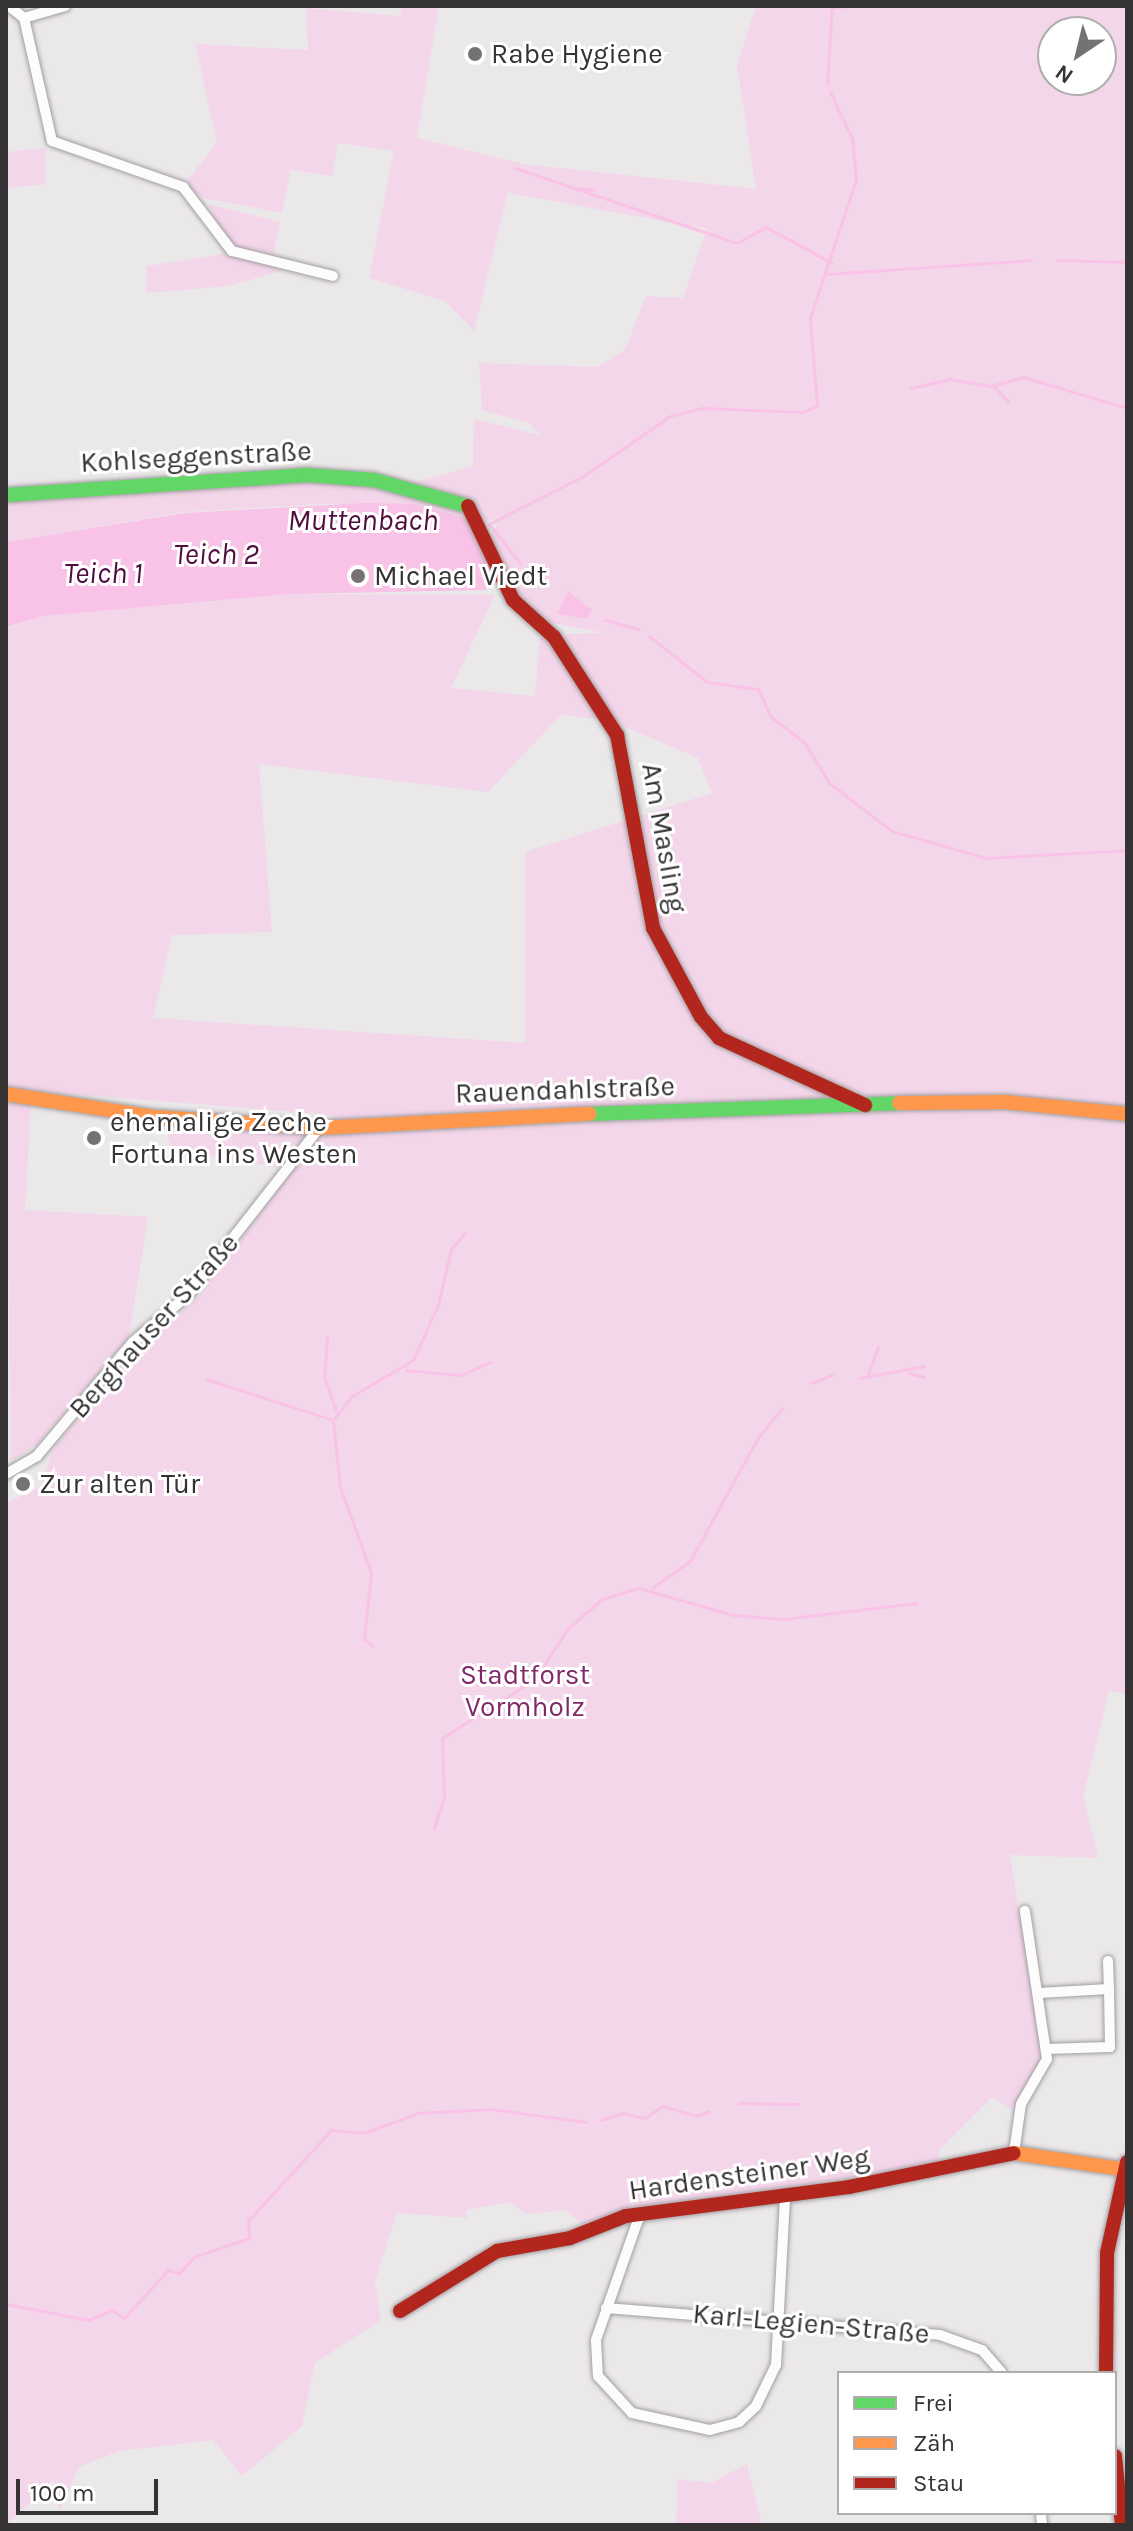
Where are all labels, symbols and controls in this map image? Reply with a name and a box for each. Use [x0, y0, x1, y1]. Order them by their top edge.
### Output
north arrow [1037, 16, 1117, 96]
place label: Rabe Hygiene [491, 37, 663, 71]
marker: Rabe Hygiene [466, 45, 484, 63]
text: N [1050, 59, 1078, 89]
street label: Kohlseggenstraße [80, 434, 312, 480]
water label: Muttenbach [288, 502, 438, 538]
water label: Teich 2 [173, 536, 259, 572]
water label: Teich 1 [63, 555, 143, 591]
place label: Michael Viedt [374, 559, 547, 593]
marker: Michael Viedt [349, 567, 367, 585]
street label: Am Masling [634, 760, 694, 916]
street label: Rauendahlstraße [455, 1069, 675, 1111]
place label: ehemalige Zeche Fortuna ins Westen [110, 1105, 357, 1171]
marker: ehemalige Zeche Fortuna ins Westen [85, 1129, 103, 1147]
street label: Berghauser Straße [62, 1227, 246, 1425]
place label: Zur alten Tür [39, 1467, 200, 1501]
marker: Zur alten Tür [14, 1475, 32, 1493]
park label: Stadtforst Vormholz [460, 1658, 590, 1724]
street label: Hardensteiner Weg [627, 2140, 871, 2208]
street label: Karl-Legien-Straße [691, 2297, 931, 2351]
legend [837, 2371, 1117, 2515]
text: Frei [913, 2389, 954, 2417]
text: Zäh [913, 2429, 955, 2457]
scale bar [20, 2463, 162, 2513]
text: Stau [913, 2469, 964, 2497]
text: 100 m [30, 2479, 95, 2507]

